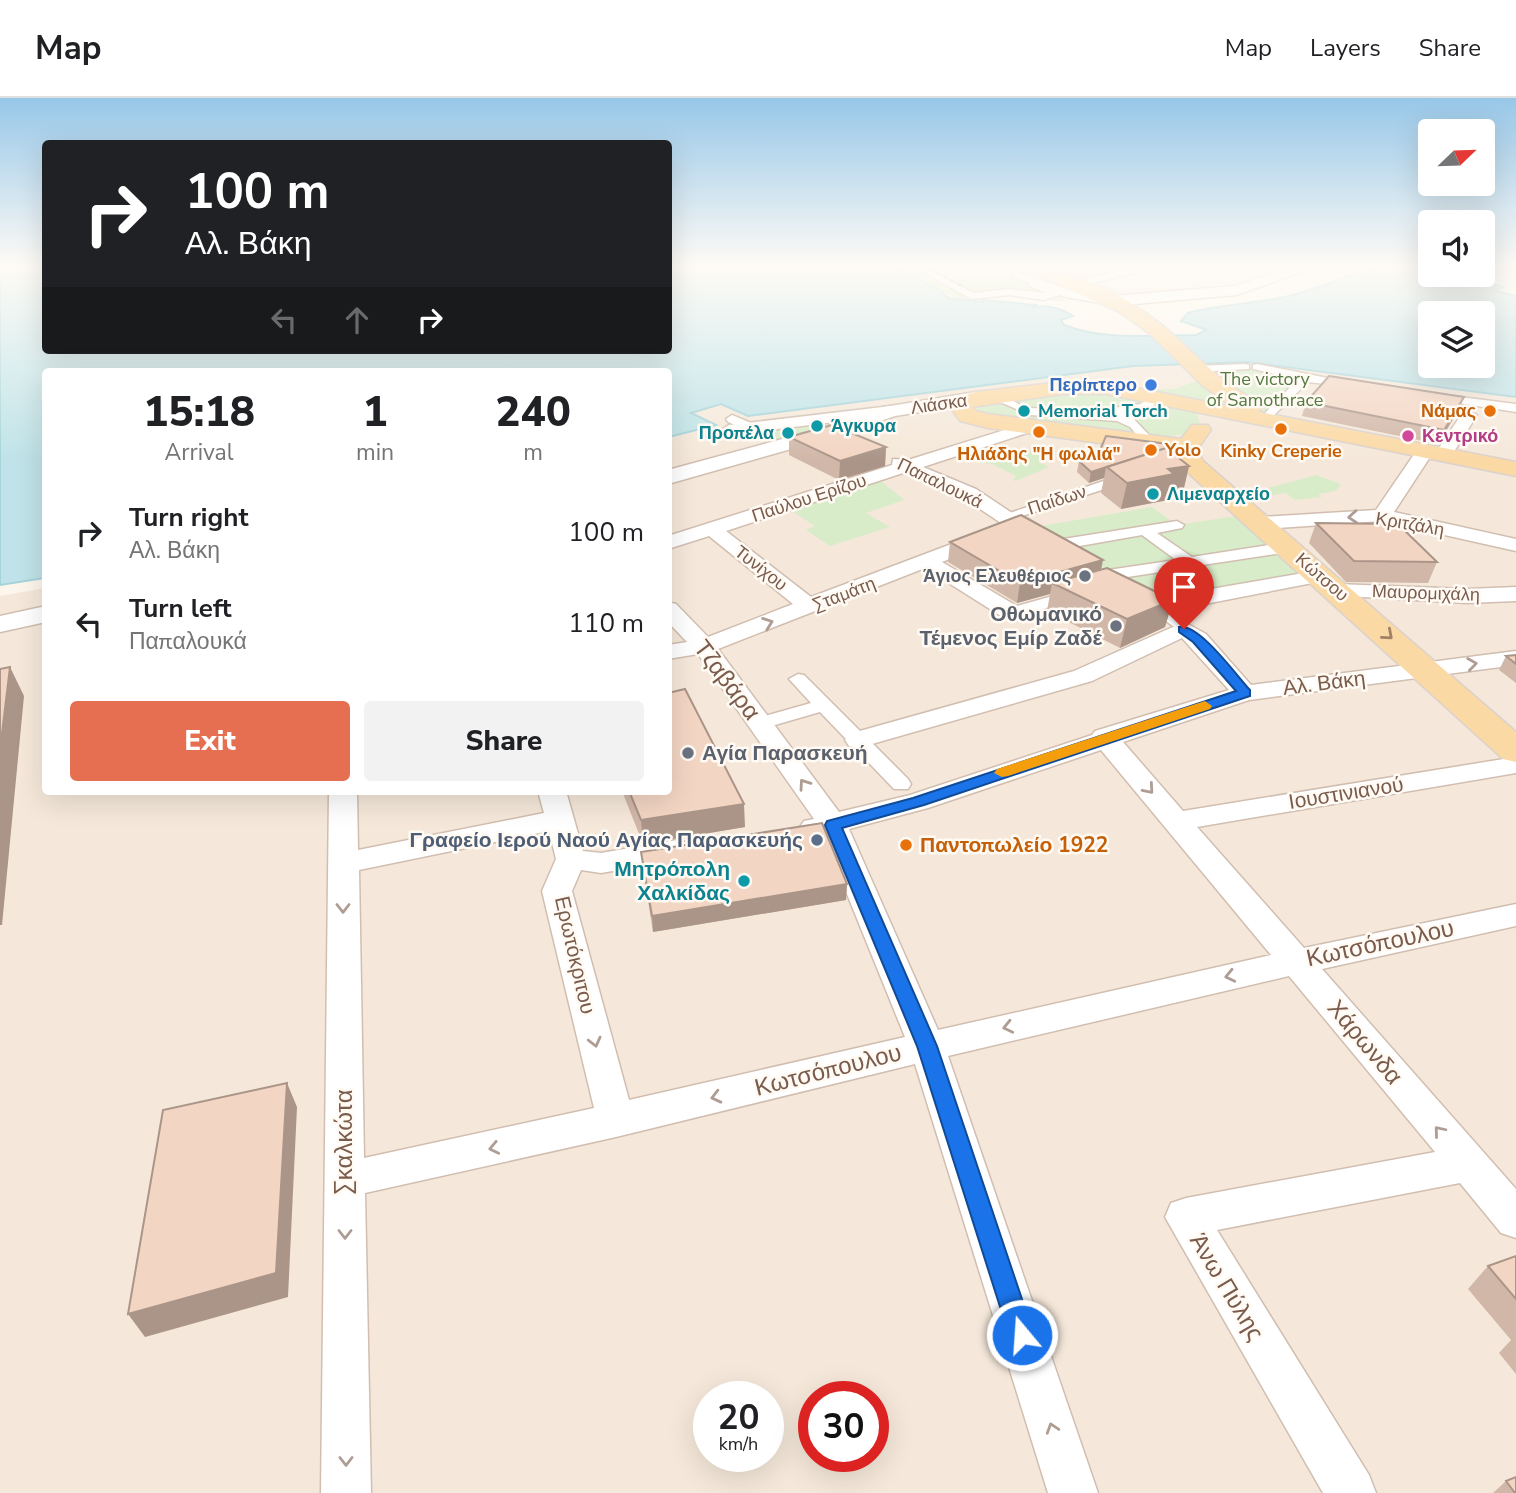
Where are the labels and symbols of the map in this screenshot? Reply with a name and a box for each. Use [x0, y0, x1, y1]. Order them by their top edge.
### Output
north arrow [1418, 119, 1494, 196]
park label: The victory of Samothrace [1207, 367, 1323, 412]
place label: Περίπτερο [1049, 373, 1137, 397]
marker: Περίπτερο [1143, 377, 1159, 393]
street label: Λιάσκα [909, 388, 969, 420]
place label: Memorial Torch [1038, 399, 1168, 423]
place label: Νάμας [1421, 399, 1476, 423]
marker: Memorial Torch [1016, 403, 1032, 419]
marker: Νάμας [1482, 403, 1498, 419]
place label: Άγκυρα [831, 414, 896, 438]
marker: Άγκυρα [809, 418, 825, 434]
place label: Προπέλα [699, 421, 774, 445]
marker: Kinky Creperie [1273, 421, 1289, 437]
marker: Ηλιάδης "Η φωλιά" [1031, 424, 1047, 440]
place label: Κεντρικό [1422, 424, 1498, 448]
marker: Προπέλα [780, 425, 796, 441]
marker: Κεντρικό [1400, 428, 1416, 444]
place label: Yolo [1164, 438, 1201, 462]
place label: Kinky Creperie [1220, 439, 1342, 463]
place label: Ηλιάδης "Η φωλιά" [957, 442, 1121, 466]
marker: Yolo [1143, 442, 1159, 458]
street label: Παπαλουκά [893, 452, 987, 514]
street label: Παύλου Ερίζου [749, 468, 869, 528]
street label: Παίδων [1025, 479, 1089, 521]
place label: Λιμεναρχείο [1167, 482, 1270, 506]
marker: Λιμεναρχείο [1145, 486, 1161, 502]
street label: Κριτζάλη [1374, 506, 1446, 542]
one-way arrow [1347, 509, 1358, 524]
street label: Τυνίχου [730, 540, 792, 596]
street label: Κώτσου [1290, 547, 1354, 607]
pin [1154, 557, 1214, 629]
place label: Άγιος Ελευθέριος [923, 564, 1071, 588]
marker: Άγιος Ελευθέριος [1077, 568, 1093, 584]
street label: Σταμάτη [809, 571, 879, 617]
street label: Μαυρομιχάλη [1372, 579, 1480, 607]
place label: Οθωμανικό Τέμενος Εμίρ Ζαδέ [919, 600, 1103, 652]
one-way arrow [762, 617, 774, 631]
marker: Οθωμανικό Τέμενος Εμίρ Ζαδέ [1108, 618, 1124, 634]
one-way arrow [1380, 627, 1393, 639]
street label: Τζαβάρα [686, 633, 768, 727]
one-way arrow [1466, 657, 1478, 672]
street label: Αλ. Βάκη [1281, 664, 1367, 702]
place label: Αγία Παρασκευή [702, 739, 868, 767]
marker: Αγία Παρασκευή [680, 745, 696, 761]
street label: Ιουστινιανού [1287, 770, 1405, 816]
one-way arrow [800, 779, 812, 792]
one-way arrow [1141, 781, 1153, 794]
place label: Γραφείο Ιερού Ναού Αγίας Παρασκευής [409, 826, 803, 854]
place label: Παντοπωλείο 1922 [920, 831, 1108, 859]
marker: Γραφείο Ιερού Ναού Αγίας Παρασκευής [809, 832, 825, 848]
marker: Παντοπωλείο 1922 [898, 837, 914, 853]
place label: Μητρόπολη Χαλκίδας [614, 855, 730, 907]
marker: Μητρόπολη Χαλκίδας [736, 873, 752, 889]
street label: Ερωτόκριτου [548, 893, 602, 1017]
one-way arrow [335, 903, 351, 914]
street label: Κωτσόπουλου [1303, 912, 1457, 974]
one-way arrow [1224, 967, 1236, 982]
street label: Χάρωνδα [1320, 993, 1410, 1091]
one-way arrow [1002, 1019, 1014, 1033]
one-way arrow [587, 1036, 601, 1048]
street label: Κωτσόπουλου [751, 1036, 905, 1104]
street label: Σκαλκώτα [328, 1089, 360, 1195]
one-way arrow [710, 1089, 722, 1103]
one-way arrow [1435, 1127, 1447, 1140]
one-way arrow [488, 1139, 500, 1154]
street label: Άνω Πύλης [1182, 1227, 1272, 1347]
one-way arrow [337, 1229, 353, 1239]
position arrow [985, 1298, 1059, 1372]
speed limit sign: 30 [798, 1381, 889, 1472]
one-way arrow [1046, 1422, 1060, 1435]
one-way arrow [338, 1456, 354, 1467]

